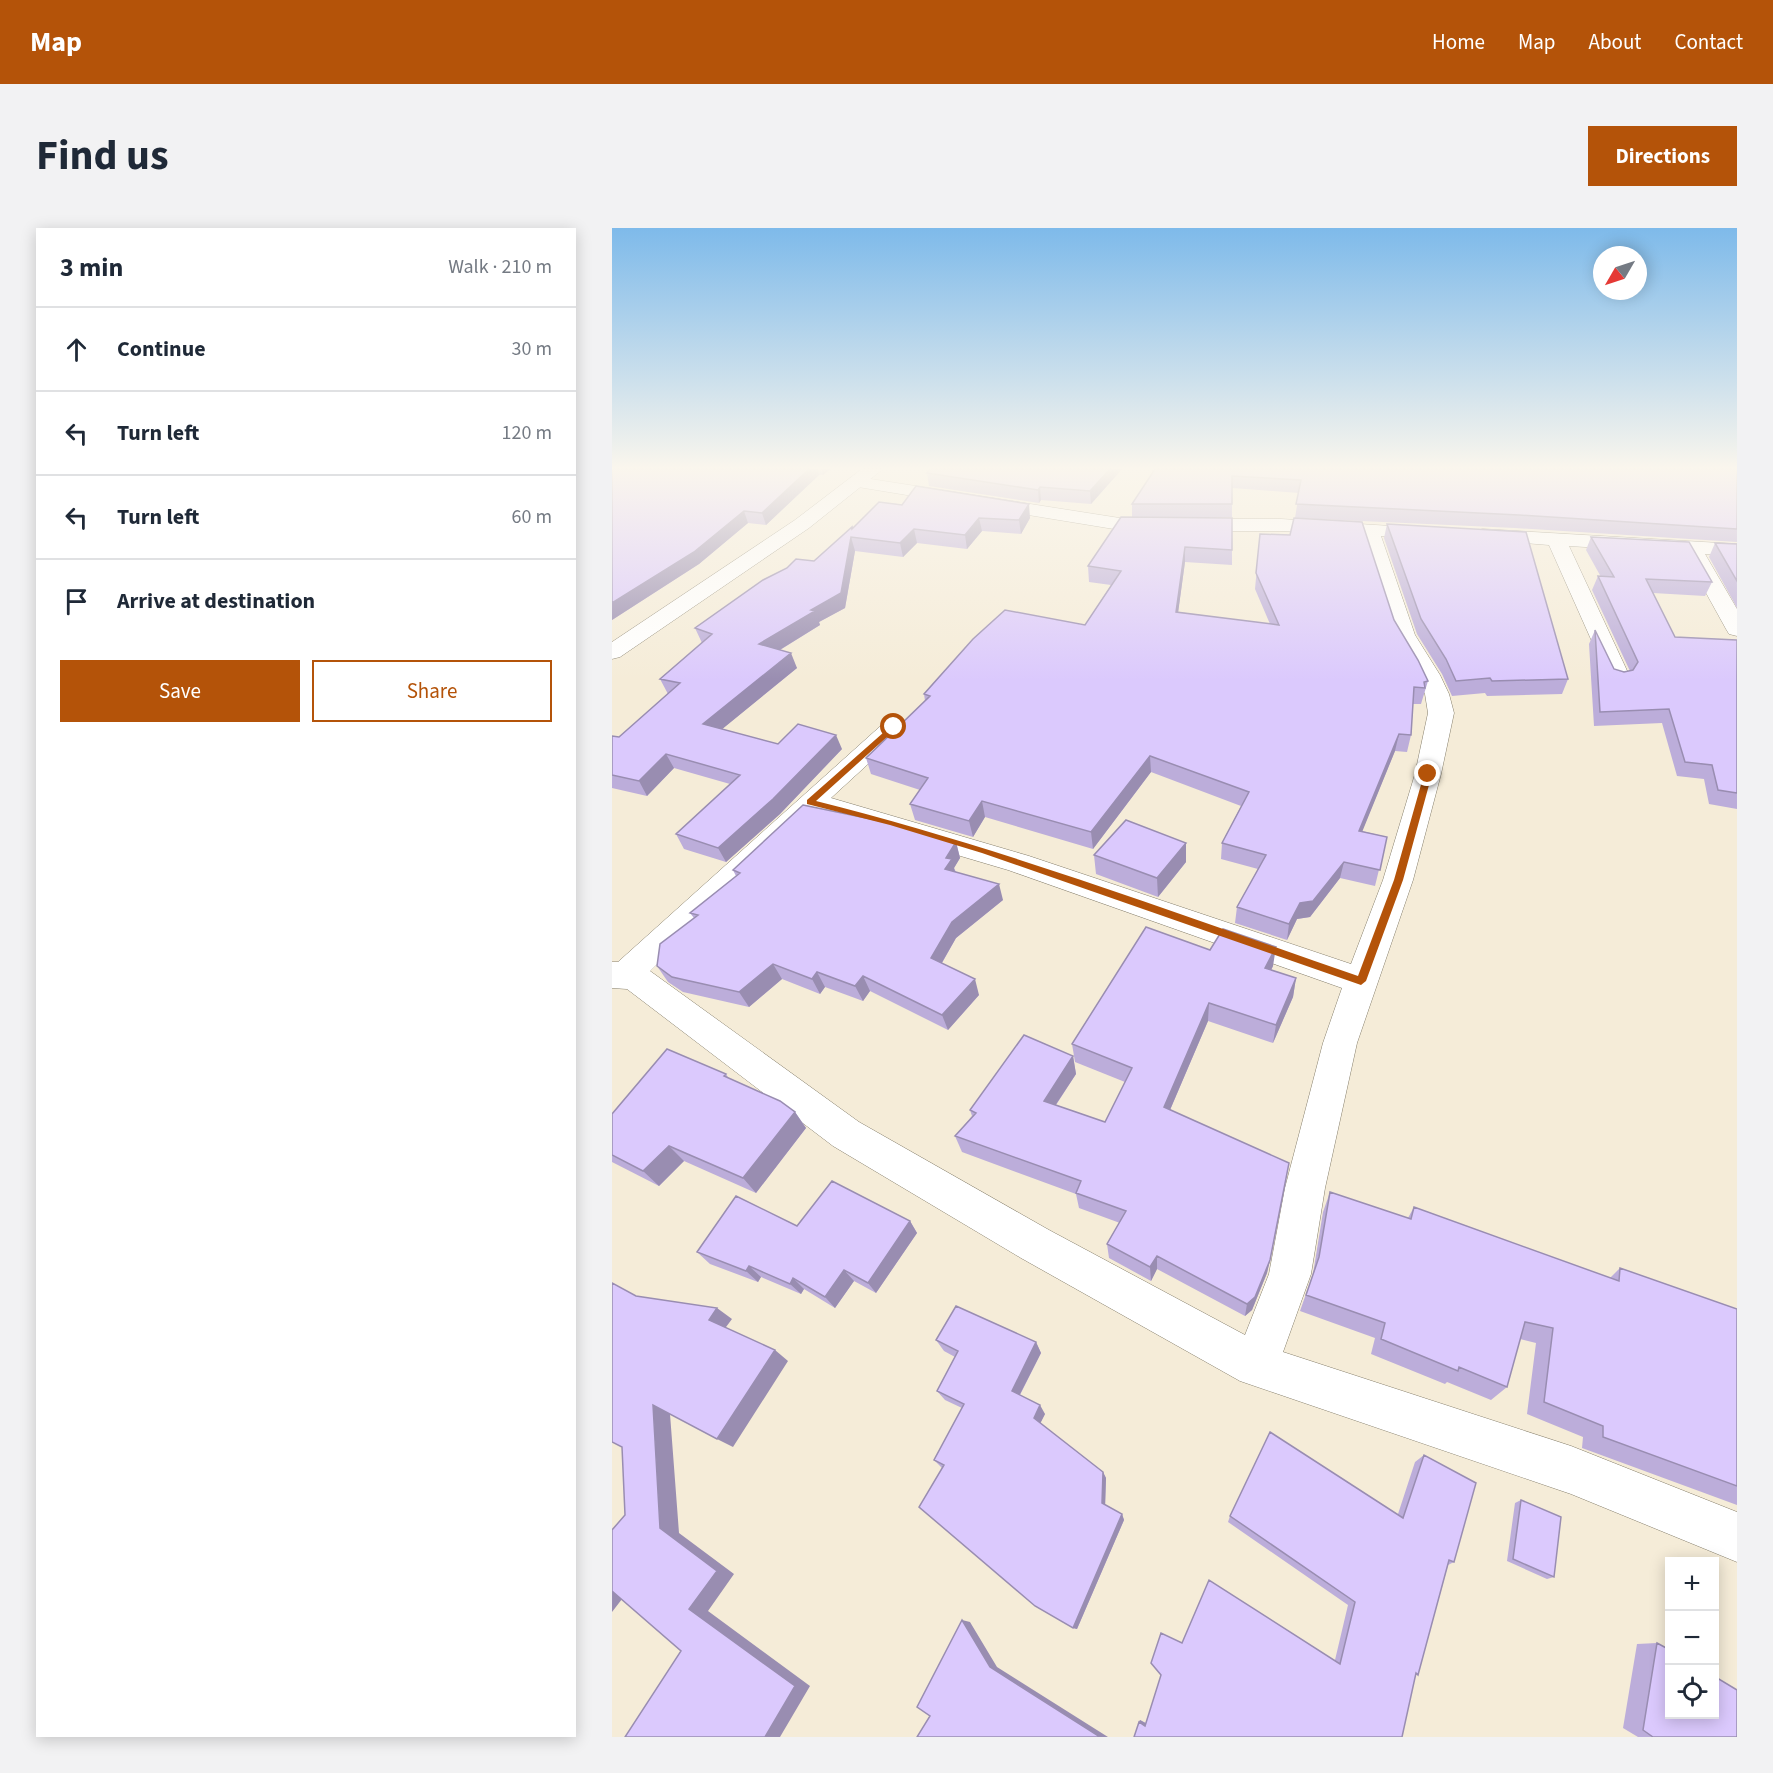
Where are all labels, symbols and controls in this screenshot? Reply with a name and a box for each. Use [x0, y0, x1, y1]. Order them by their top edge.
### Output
text: Map [30, 22, 82, 62]
text: Home [1432, 27, 1485, 57]
text: Map [1518, 27, 1556, 57]
text: About [1589, 27, 1641, 57]
text: Contact [1674, 27, 1743, 57]
text: Find us [36, 126, 169, 186]
button: Directions [1588, 126, 1737, 186]
north arrow [1593, 246, 1647, 300]
text: 3 min [60, 249, 123, 286]
text: Walk · 210 m [448, 253, 552, 281]
icon: ahead [60, 333, 93, 366]
text: Continue [117, 333, 206, 365]
text: 30 m [512, 335, 552, 363]
icon: left [60, 417, 93, 450]
text: Turn left [117, 417, 199, 449]
text: 120 m [502, 419, 552, 447]
icon: left [60, 501, 93, 534]
text: Turn left [117, 501, 199, 533]
text: 60 m [512, 503, 552, 531]
icon: arrive [60, 585, 93, 618]
text: Arrive at destination [117, 585, 315, 617]
button: Save [60, 660, 300, 722]
button: Share [312, 660, 552, 722]
route start [880, 713, 906, 739]
route end [1414, 760, 1440, 786]
map controls [1665, 1557, 1719, 1719]
button: + [1665, 1557, 1719, 1611]
button: − [1665, 1611, 1719, 1665]
button: locate [1665, 1665, 1719, 1719]

